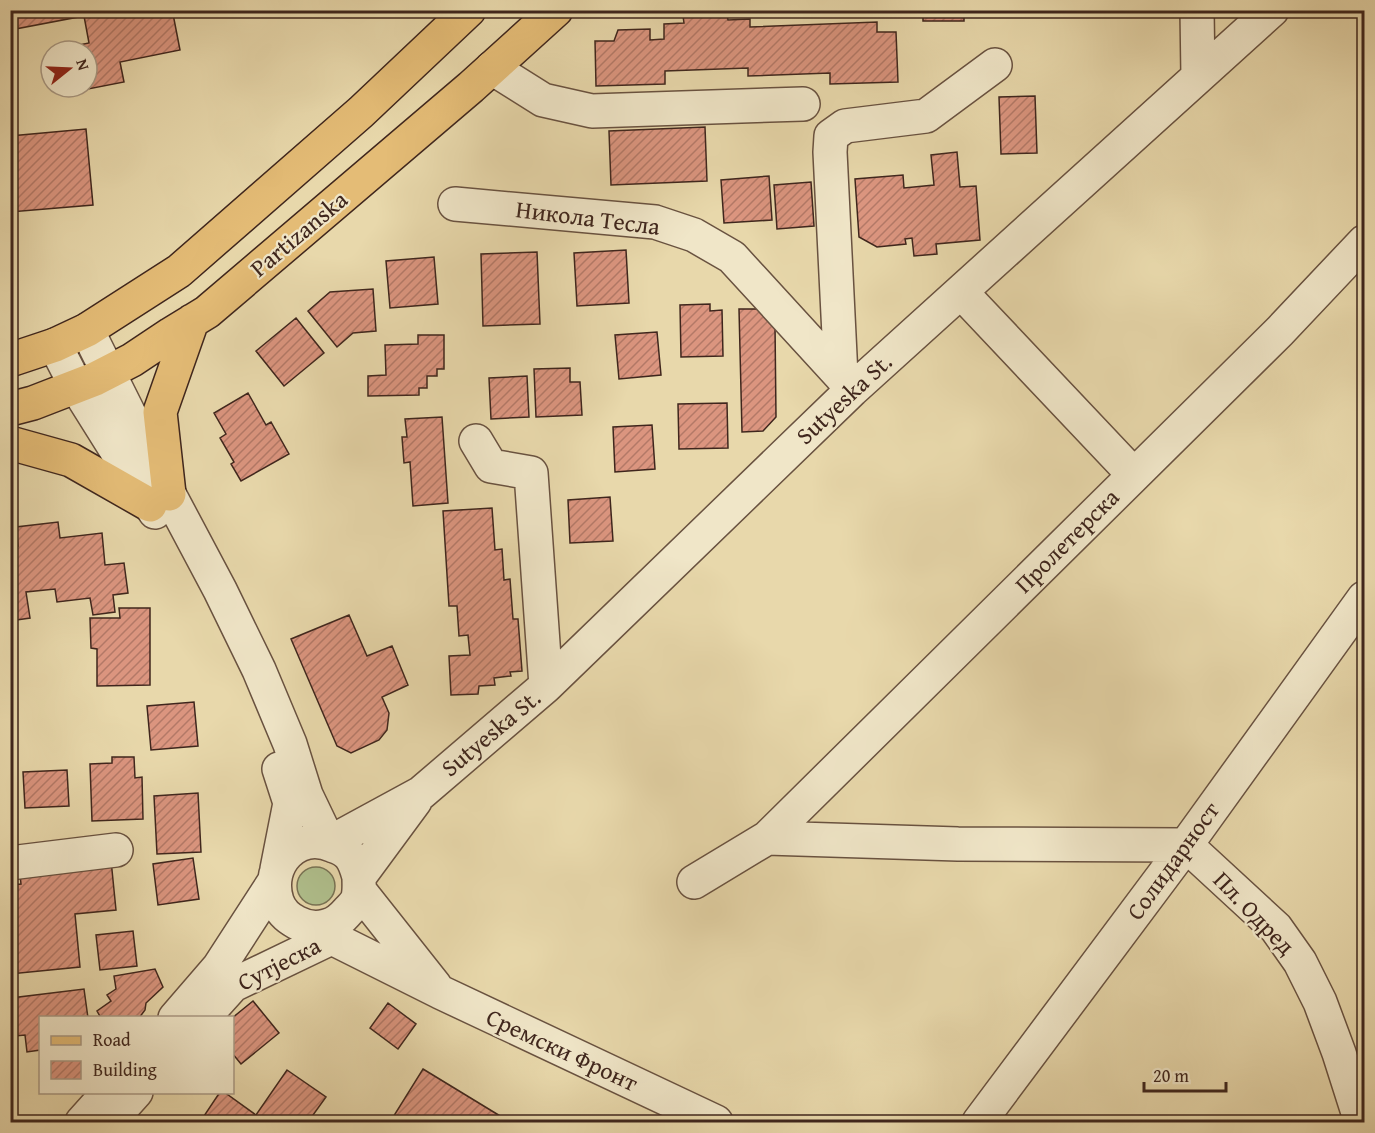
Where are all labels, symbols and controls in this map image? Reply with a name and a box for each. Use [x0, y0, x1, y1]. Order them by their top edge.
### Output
north arrow [39, 39, 99, 99]
text: N [70, 56, 96, 73]
street label: Partizanska [242, 182, 356, 285]
street label: Никола Тесла [514, 191, 663, 244]
street label: Sutyeska St. [788, 345, 900, 452]
street label: Пролетерска [1006, 480, 1127, 601]
street label: Sutyeska St. [433, 681, 548, 785]
street label: Солидарност [1118, 794, 1228, 927]
street label: Пл. Одред [1205, 863, 1303, 962]
street label: Сутјеска [231, 927, 327, 999]
street label: Сремски Фронт [481, 999, 644, 1100]
legend [39, 1016, 234, 1094]
text: Road [93, 1026, 131, 1053]
scale bar [1144, 1055, 1226, 1093]
text: Building [93, 1056, 157, 1083]
text: 20 m [1153, 1062, 1189, 1089]

